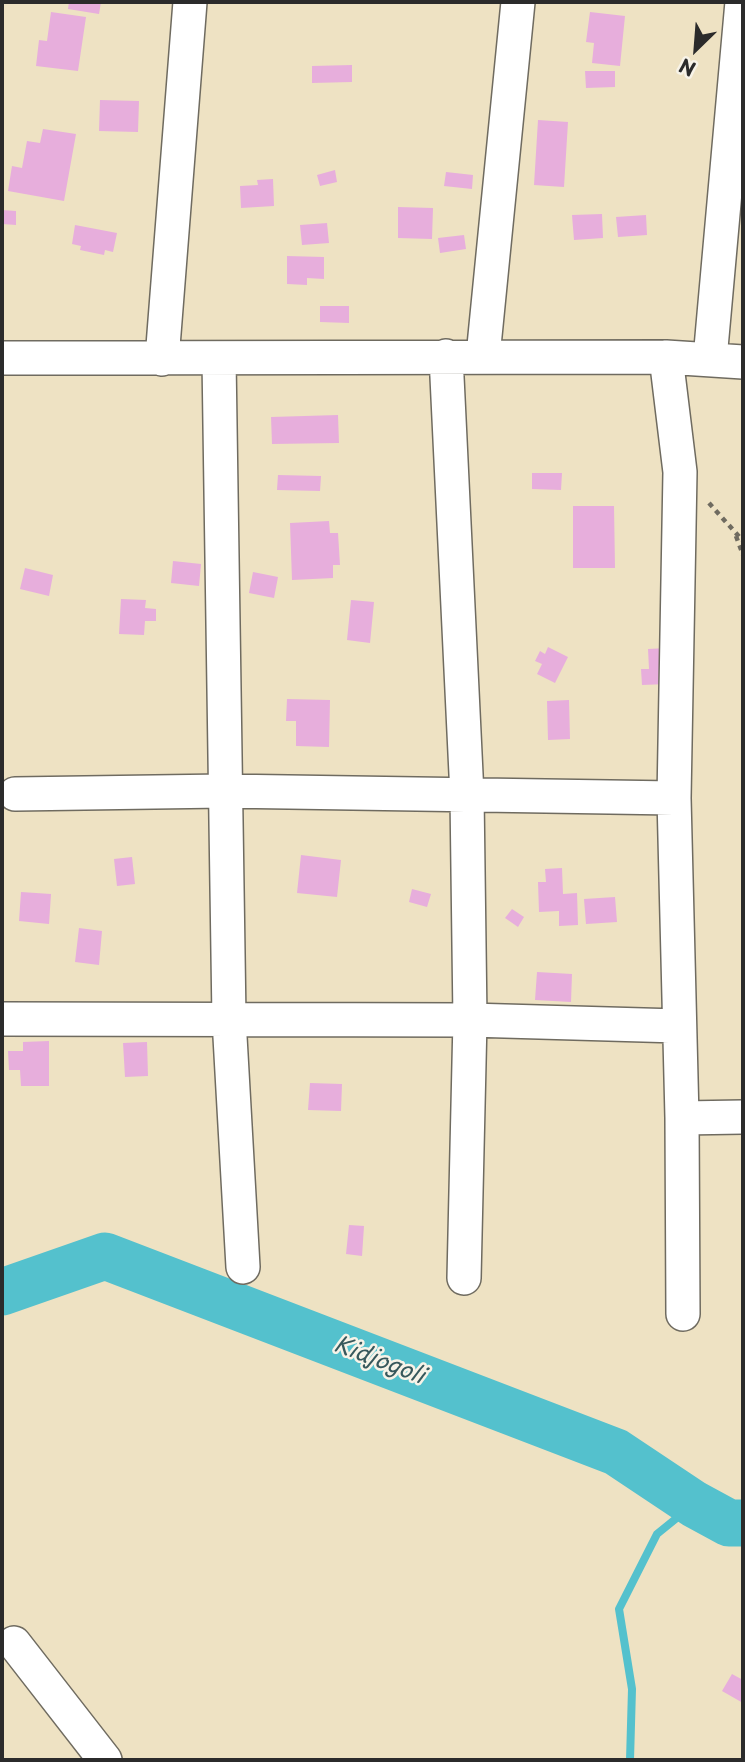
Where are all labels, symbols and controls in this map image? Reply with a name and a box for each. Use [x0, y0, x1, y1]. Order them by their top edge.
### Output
north arrow [661, 14, 731, 84]
text: N [674, 52, 700, 84]
water label: Kidjogoli [330, 1331, 428, 1391]

